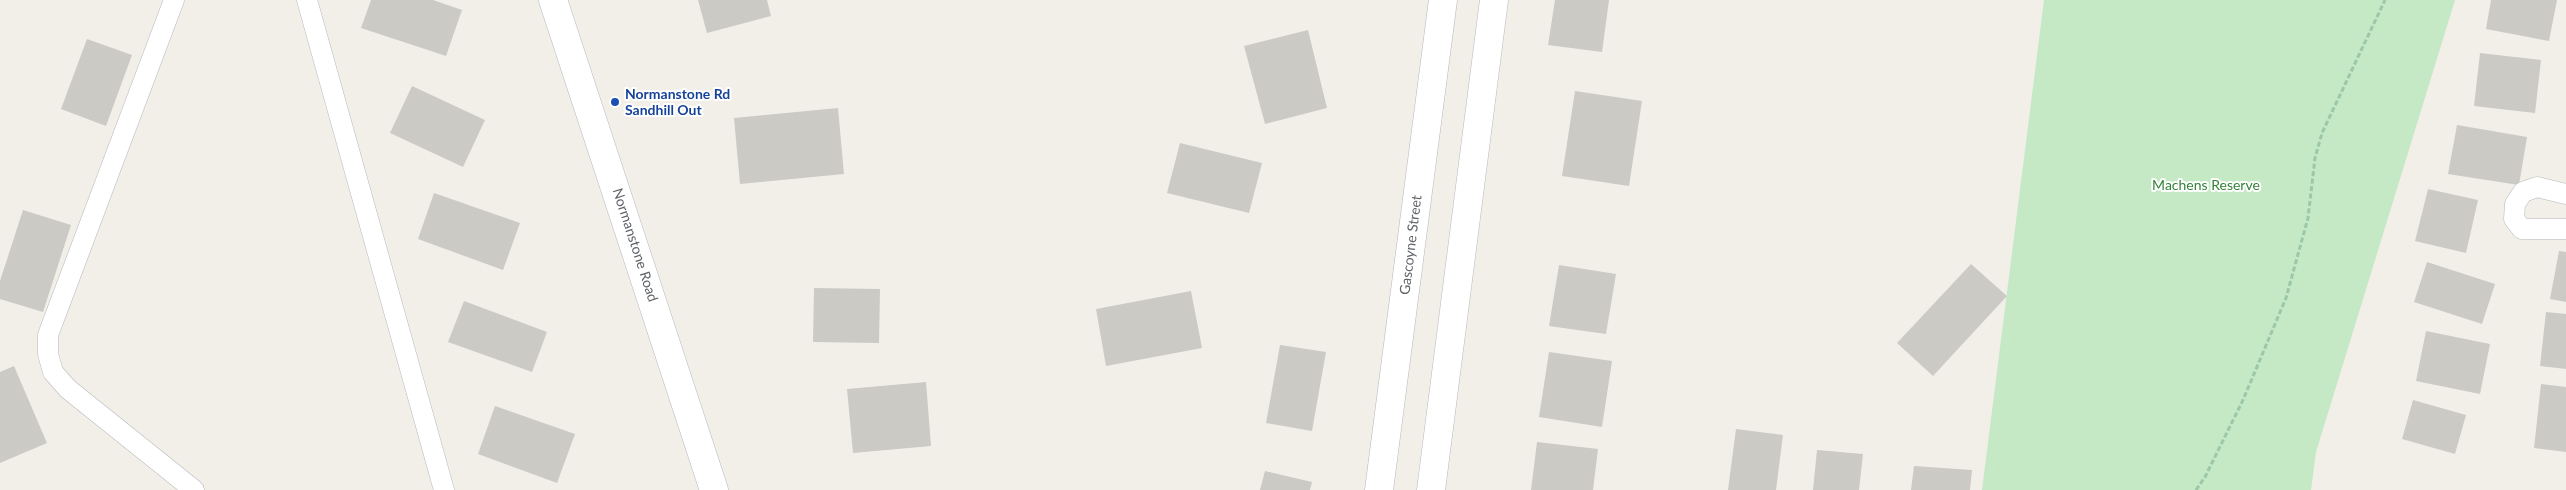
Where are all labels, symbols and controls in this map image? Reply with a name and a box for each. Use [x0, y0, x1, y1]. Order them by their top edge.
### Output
place label: Normanstone Rd Sandhill Out [625, 86, 730, 118]
marker: Normanstone Rd Sandhill Out [609, 96, 621, 108]
park label: Machens Reserve [2152, 177, 2260, 193]
street label: Normanstone Road [609, 186, 661, 304]
street label: Gascoyne Street [1397, 194, 1425, 296]

